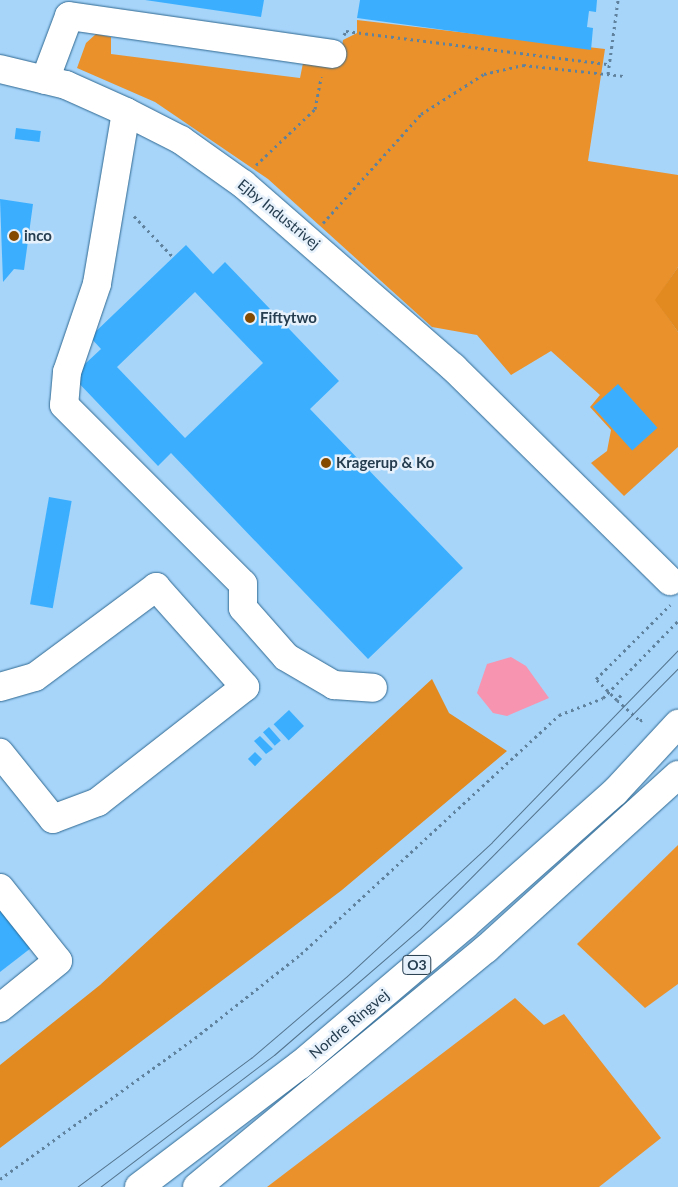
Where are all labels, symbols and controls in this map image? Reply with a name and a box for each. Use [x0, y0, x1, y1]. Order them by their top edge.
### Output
street label: Ejby Industrivej [234, 175, 324, 253]
place label: inco [24, 227, 52, 245]
marker: inco [8, 230, 20, 242]
place label: Fiftytwo [260, 309, 317, 327]
marker: Fiftytwo [244, 312, 256, 324]
place label: Kragerup & Ko [336, 454, 434, 472]
marker: Kragerup & Ko [320, 457, 332, 469]
road number: O3 [402, 954, 432, 976]
street label: Nordre Ringvej [306, 986, 392, 1062]

